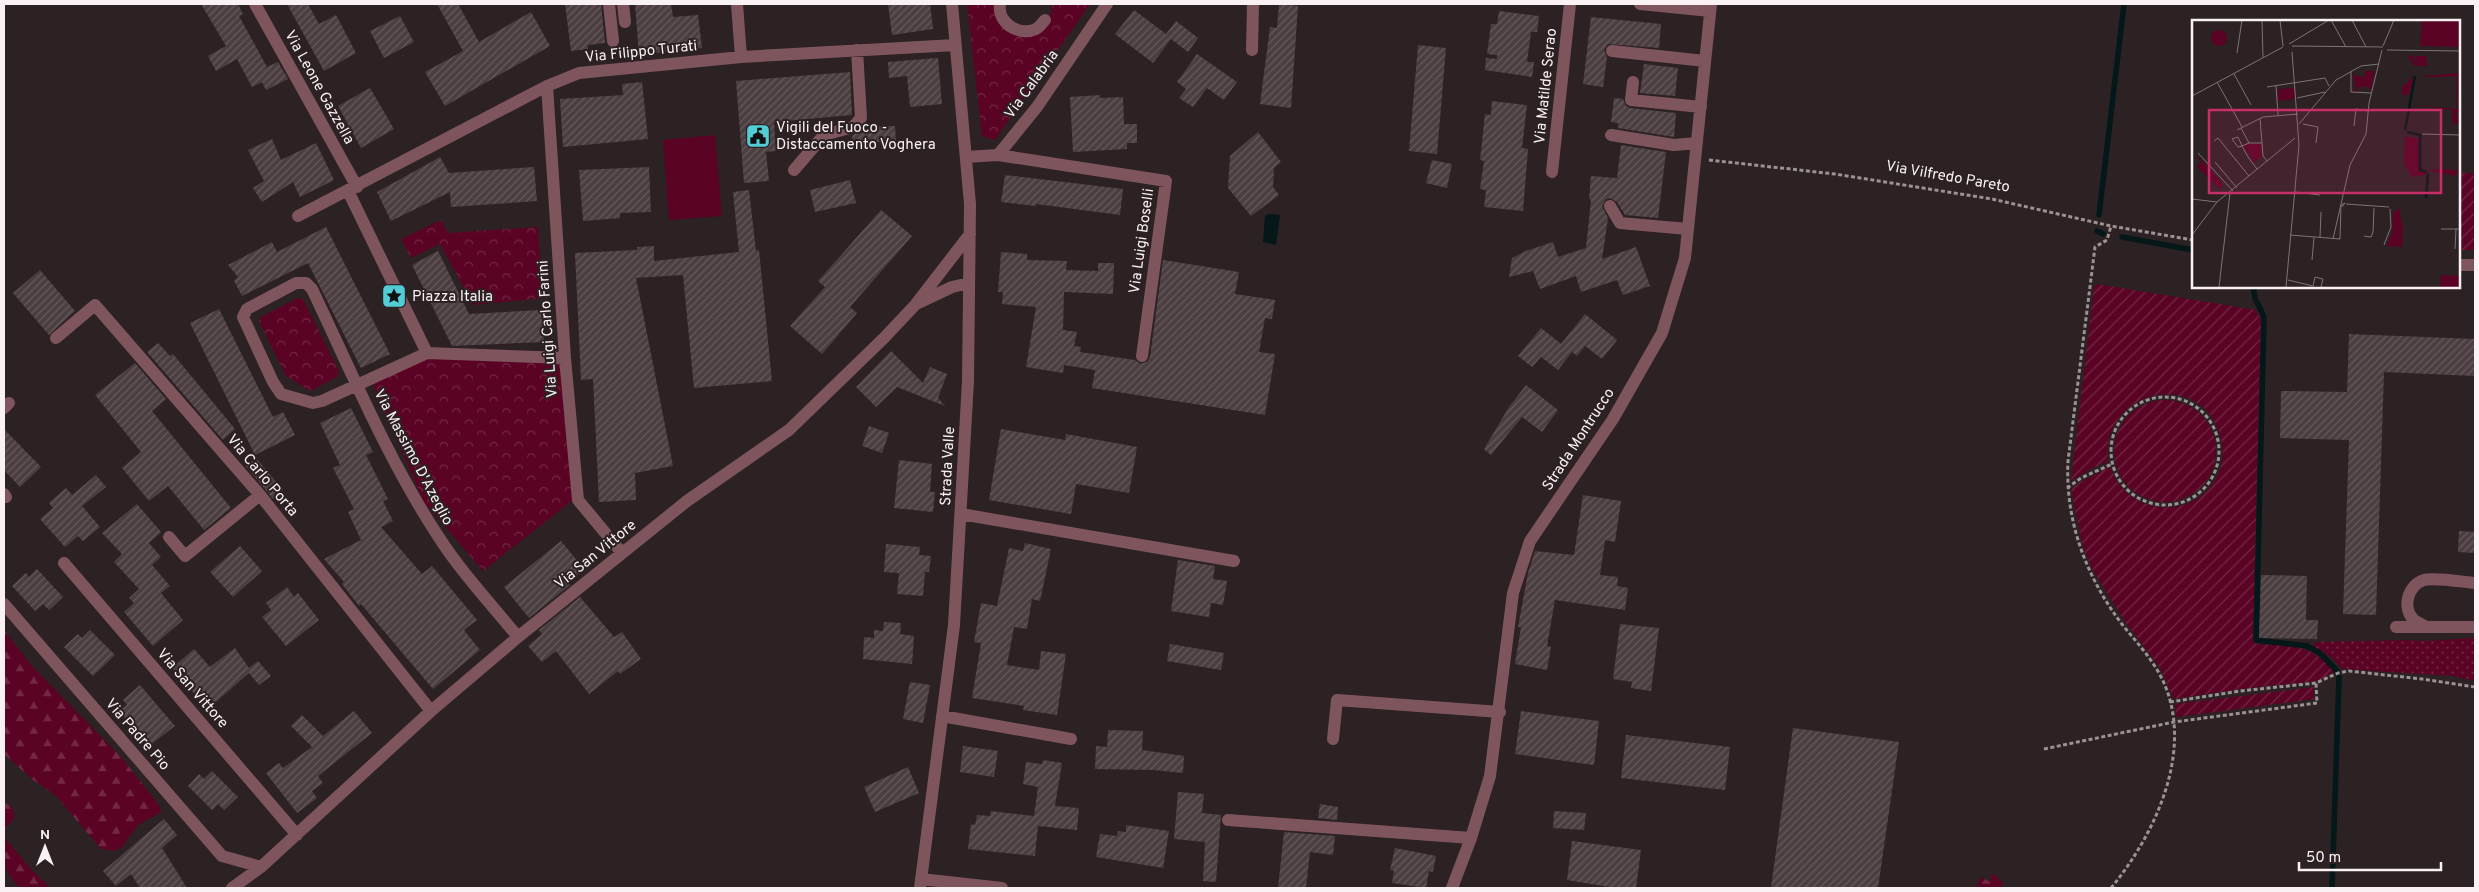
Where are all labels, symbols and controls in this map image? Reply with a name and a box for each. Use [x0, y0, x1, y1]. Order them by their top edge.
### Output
inset map [2192, 20, 2459, 288]
street label: Via Leone Gazzella [280, 27, 358, 148]
street label: Via Matilde Serao [1531, 27, 1562, 145]
street label: Via Filippo Turati [584, 37, 698, 68]
street label: Via Calabria [1001, 47, 1063, 123]
place label: Vigili del Fuoco - Distaccamento Voghera [776, 119, 936, 155]
public building icon: Vigili del Fuoco - Distaccamento Voghera [745, 123, 771, 149]
street label: Via Vilfredo Pareto [1884, 157, 2011, 198]
street label: Via Luigi Boselli [1126, 187, 1159, 295]
street label: Via Luigi Carlo Farini [534, 259, 563, 398]
place icon: Piazza Italia [381, 283, 407, 309]
place label: Piazza Italia [412, 288, 493, 307]
street label: Strada Montrucco [1539, 385, 1620, 495]
street label: Via Massimo D'Azeglio [369, 387, 457, 529]
street label: Strada Valle [937, 426, 960, 506]
street label: Via Carlo Porta [222, 431, 302, 521]
street label: Via San Vittore [551, 516, 641, 594]
street label: Via San Vittore [152, 645, 232, 733]
street label: Via Padre Pio [100, 695, 173, 775]
north arrow [20, 822, 70, 872]
text: N [40, 827, 50, 844]
scale bar [2299, 840, 2442, 872]
text: 50 m [2306, 849, 2341, 868]

